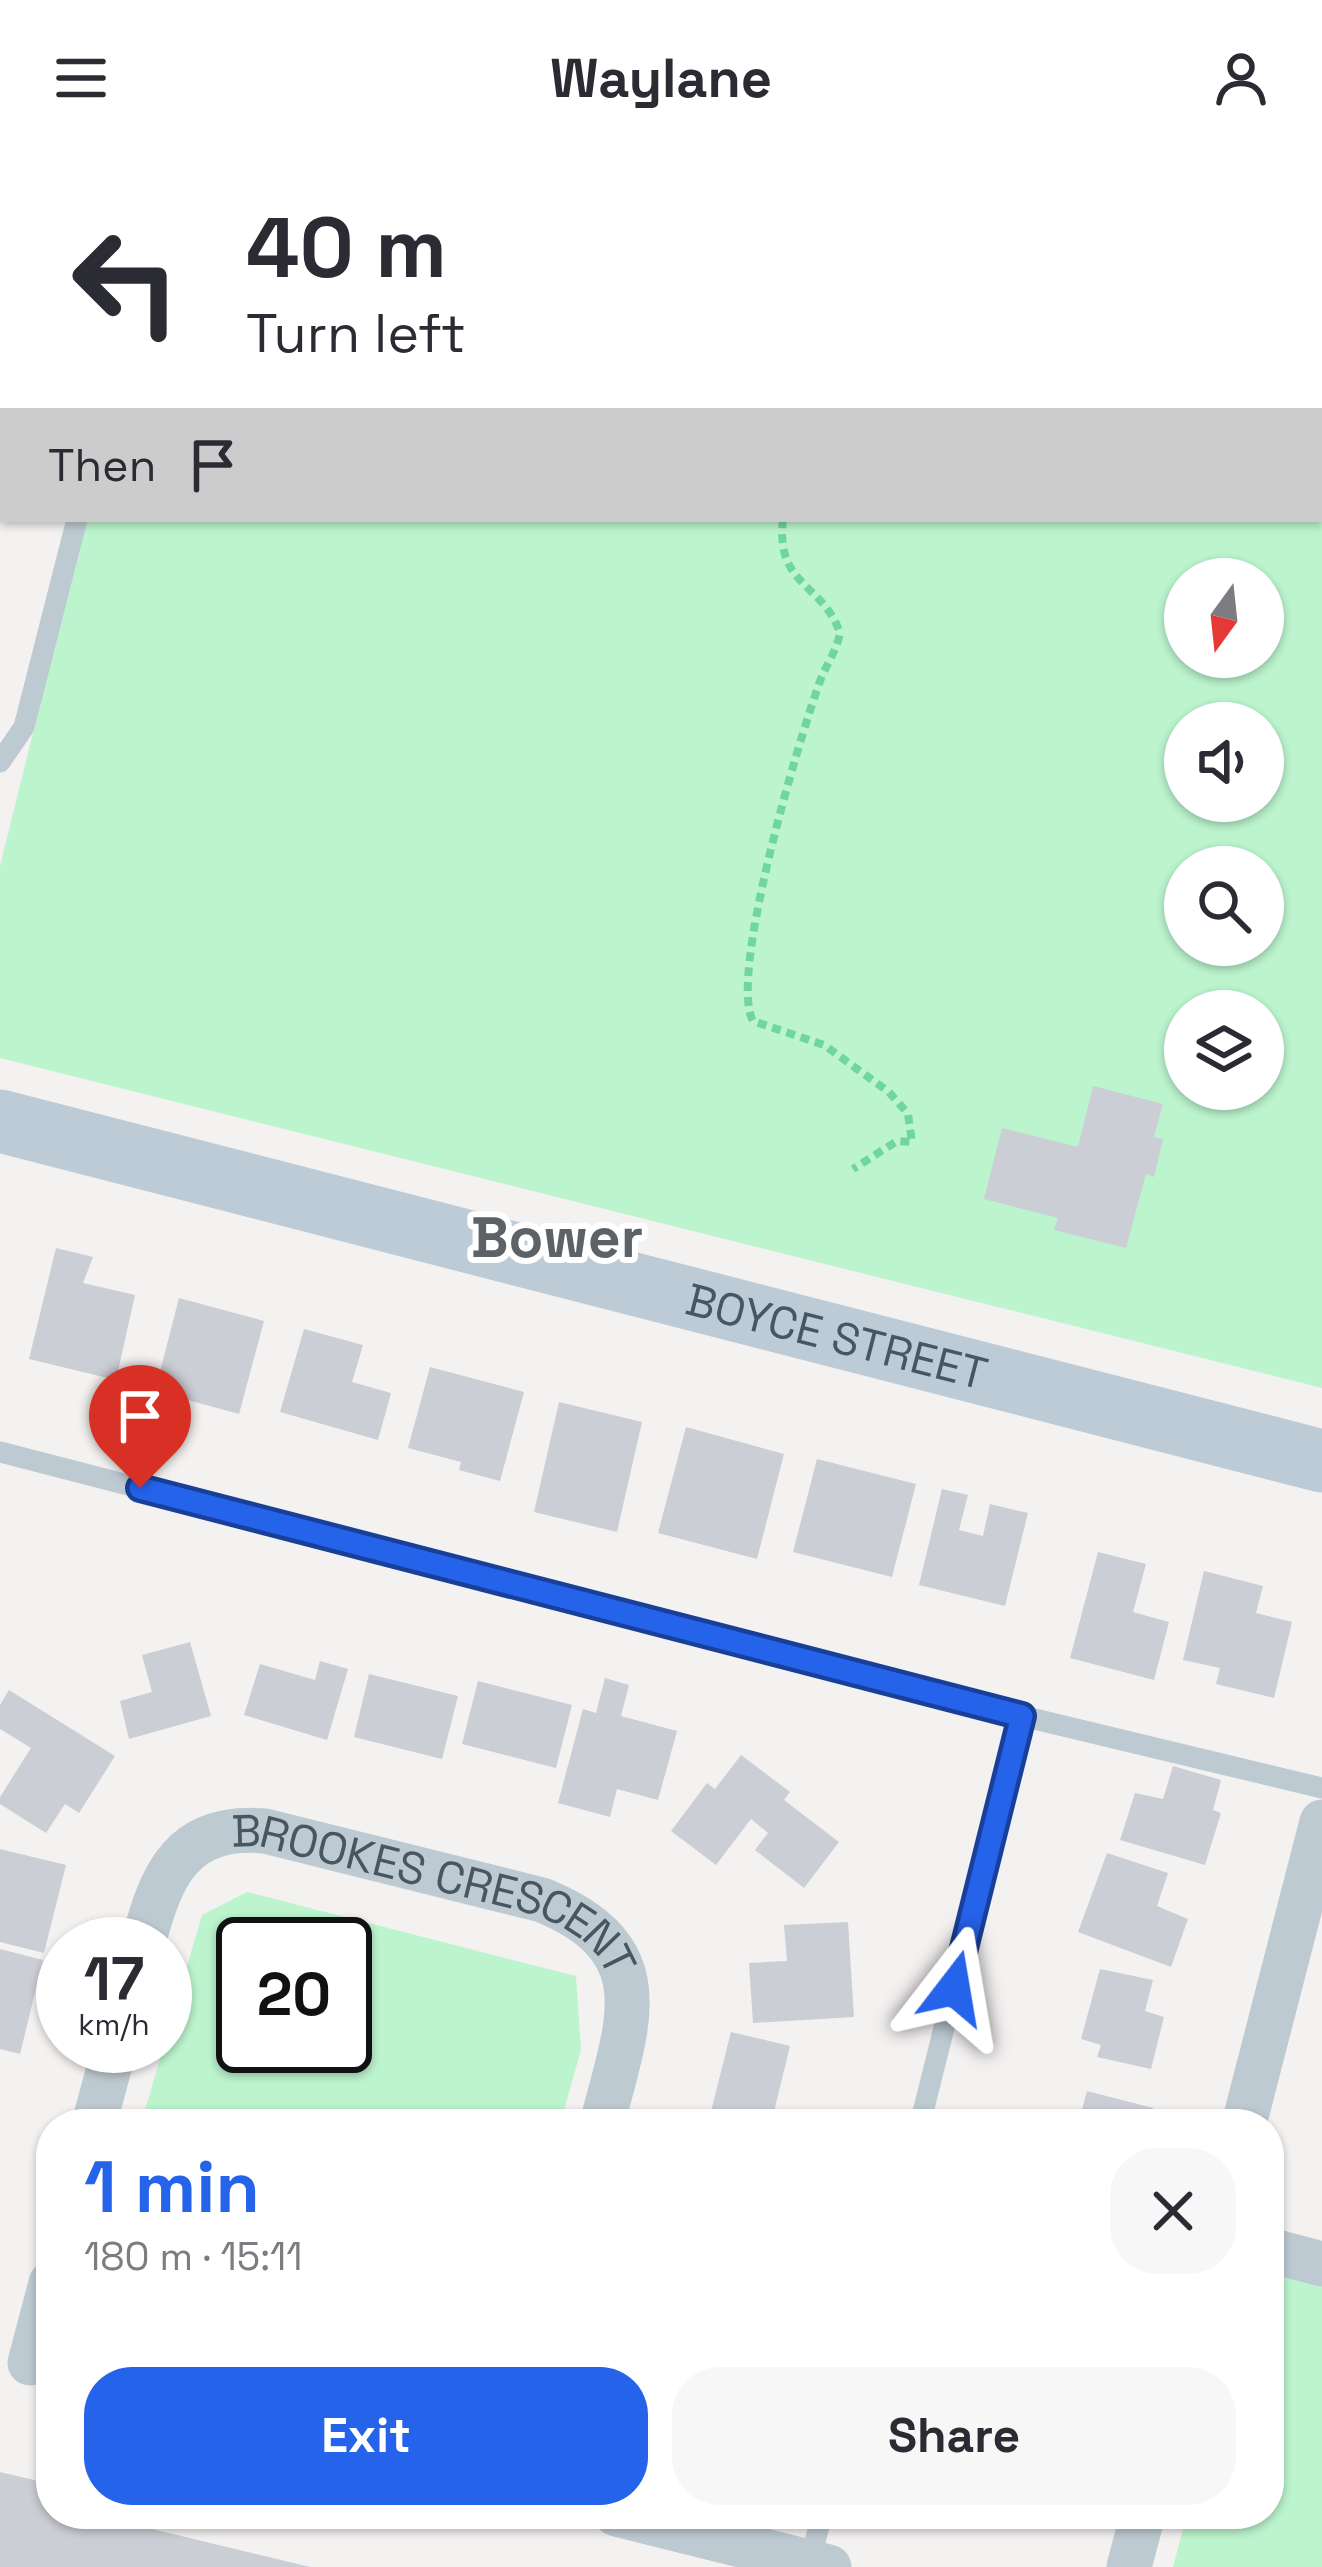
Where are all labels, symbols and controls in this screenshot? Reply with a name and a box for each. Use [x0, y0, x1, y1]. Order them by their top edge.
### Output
text: Waylane [550, 44, 772, 113]
icon: menu [48, 45, 114, 111]
icon: person [1208, 45, 1274, 111]
text: 40 m [246, 194, 447, 302]
icon: left [48, 204, 204, 360]
text: Turn left [246, 299, 466, 368]
icon: arrive [180, 432, 246, 498]
text: Then [48, 437, 156, 494]
north arrow [1164, 558, 1284, 678]
map controls [1164, 558, 1284, 1110]
button: sound [1164, 702, 1284, 822]
button: search [1164, 846, 1284, 966]
button: layers [1164, 990, 1284, 1110]
district label: Bower [471, 1201, 643, 1274]
street label: BOYCE STREET [680, 1270, 993, 1402]
pin [89, 1365, 191, 1488]
icon: arrive [107, 1383, 173, 1449]
street label: BROOKES CRESCENT [230, 1802, 649, 1984]
speed limit sign: 20 [216, 1917, 372, 2073]
position arrow [891, 1925, 1017, 2051]
text: 17 [84, 1941, 144, 2018]
text: km/h [78, 2005, 150, 2044]
text: 1 min [84, 2141, 260, 2233]
button: close [1110, 2148, 1236, 2274]
text: 180 m · 15:11 [84, 2232, 303, 2281]
button: Exit [84, 2367, 648, 2505]
button: Share [672, 2367, 1236, 2505]

